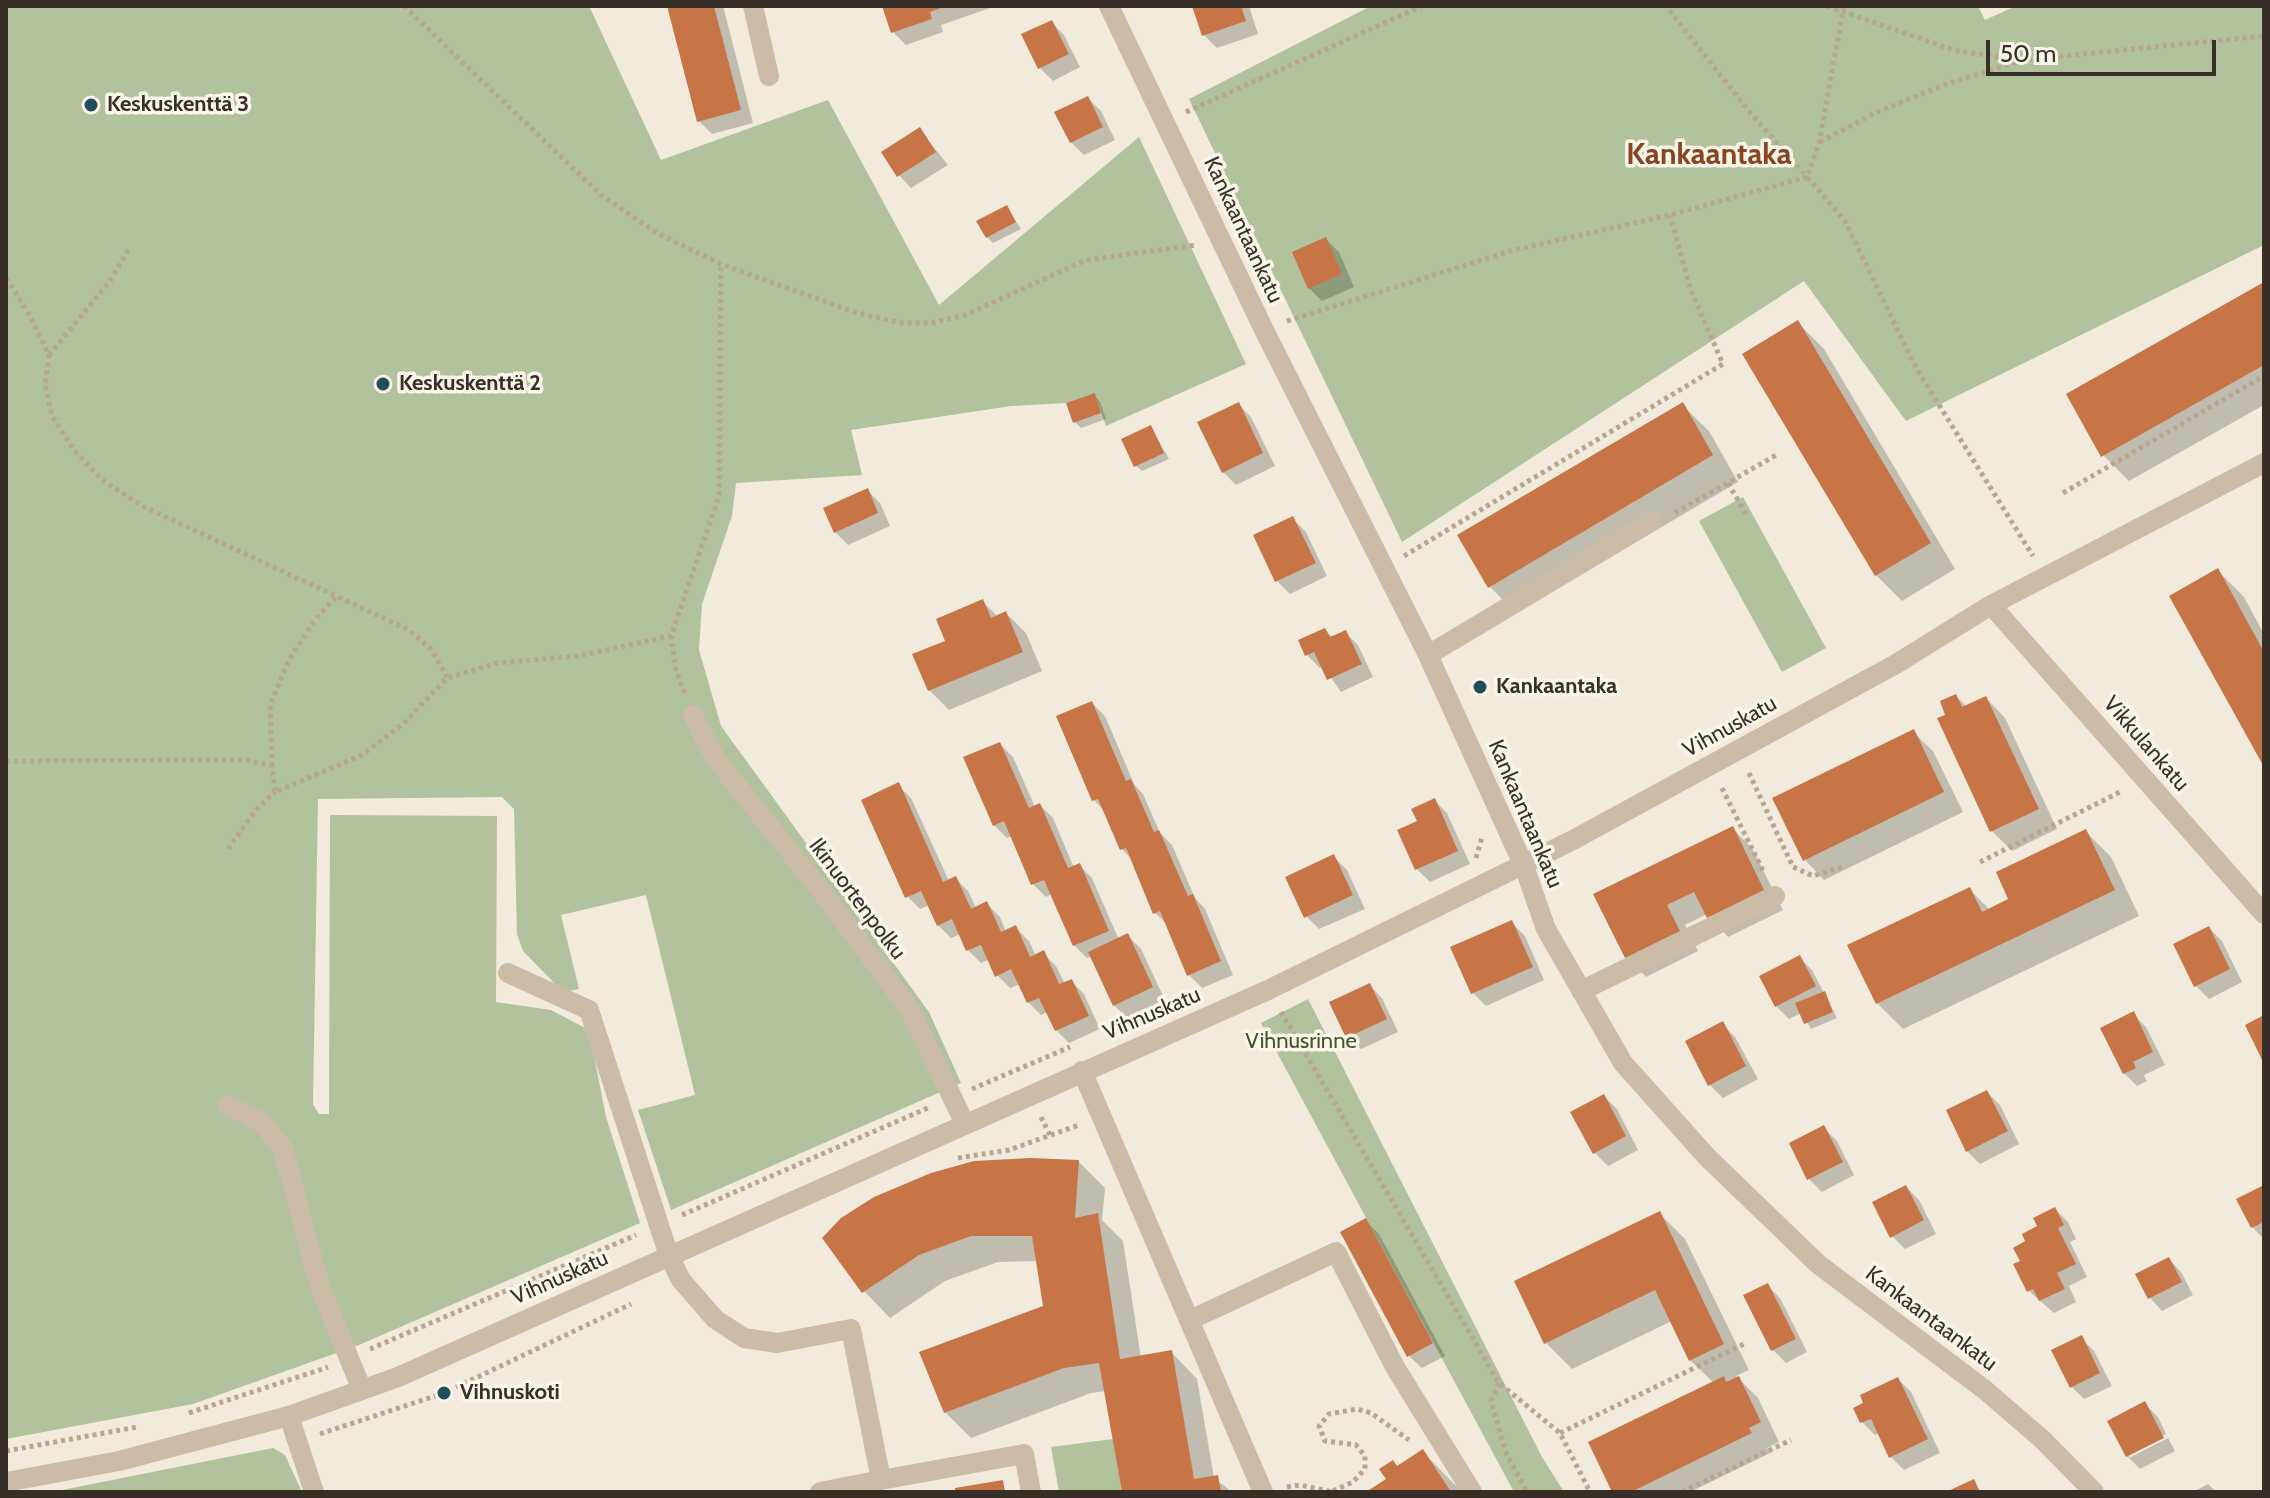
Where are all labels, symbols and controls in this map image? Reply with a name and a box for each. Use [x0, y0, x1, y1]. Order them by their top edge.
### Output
scale bar [1990, 24, 2220, 74]
text: 50 m [2000, 39, 2056, 68]
place label: Keskuskenttä 3 [107, 92, 249, 118]
marker: Keskuskenttä 3 [82, 96, 100, 114]
district label: Kankaantaka [1626, 137, 1792, 173]
street label: Kankaantaankatu [1198, 153, 1288, 307]
place label: Keskuskenttä 2 [399, 371, 541, 397]
marker: Keskuskenttä 2 [374, 375, 392, 393]
place label: Kankaantaka [1496, 674, 1617, 700]
marker: Kankaantaka [1471, 678, 1489, 696]
street label: Vihnuskatu [1679, 691, 1781, 763]
street label: Vikkulankatu [2098, 691, 2194, 797]
street label: Kankaantaankatu [1482, 736, 1568, 892]
street label: Ikinuortenpolku [803, 833, 911, 965]
street label: Vihnuskatu [1099, 982, 1205, 1046]
park label: Vihnusrinne [1245, 1029, 1357, 1055]
street label: Vihnuskatu [508, 1245, 612, 1311]
street label: Kankaantaankatu [1860, 1261, 2002, 1377]
place label: Vihnuskoti [460, 1380, 560, 1406]
marker: Vihnuskoti [435, 1384, 453, 1402]

